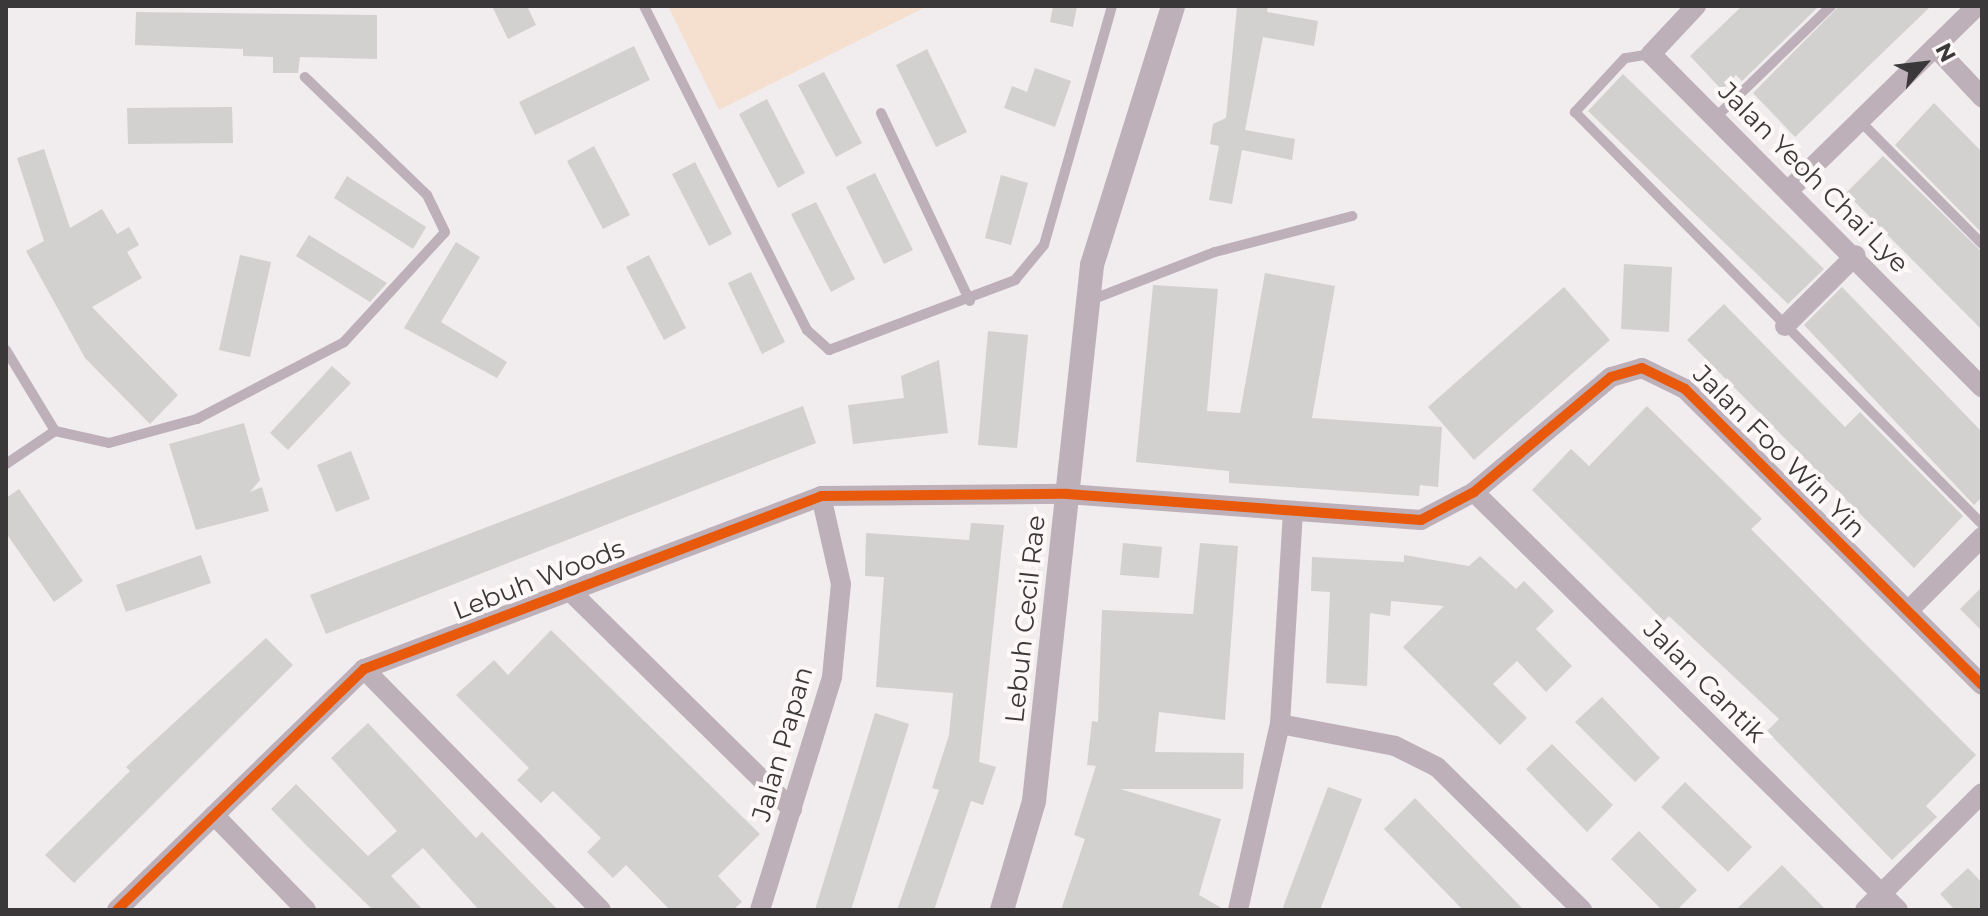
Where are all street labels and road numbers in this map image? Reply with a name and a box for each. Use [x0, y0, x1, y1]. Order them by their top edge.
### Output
street label: Jalan Yeoh Chai Lye [1711, 76, 1915, 280]
street label: Jalan Foo Win Yin [1686, 359, 1872, 545]
street label: Lebuh Cecil Rae [1000, 514, 1052, 724]
street label: Lebuh Woods [449, 533, 629, 627]
street label: Jalan Cantik [1637, 615, 1771, 749]
street label: Jalan Papan [746, 663, 820, 825]

